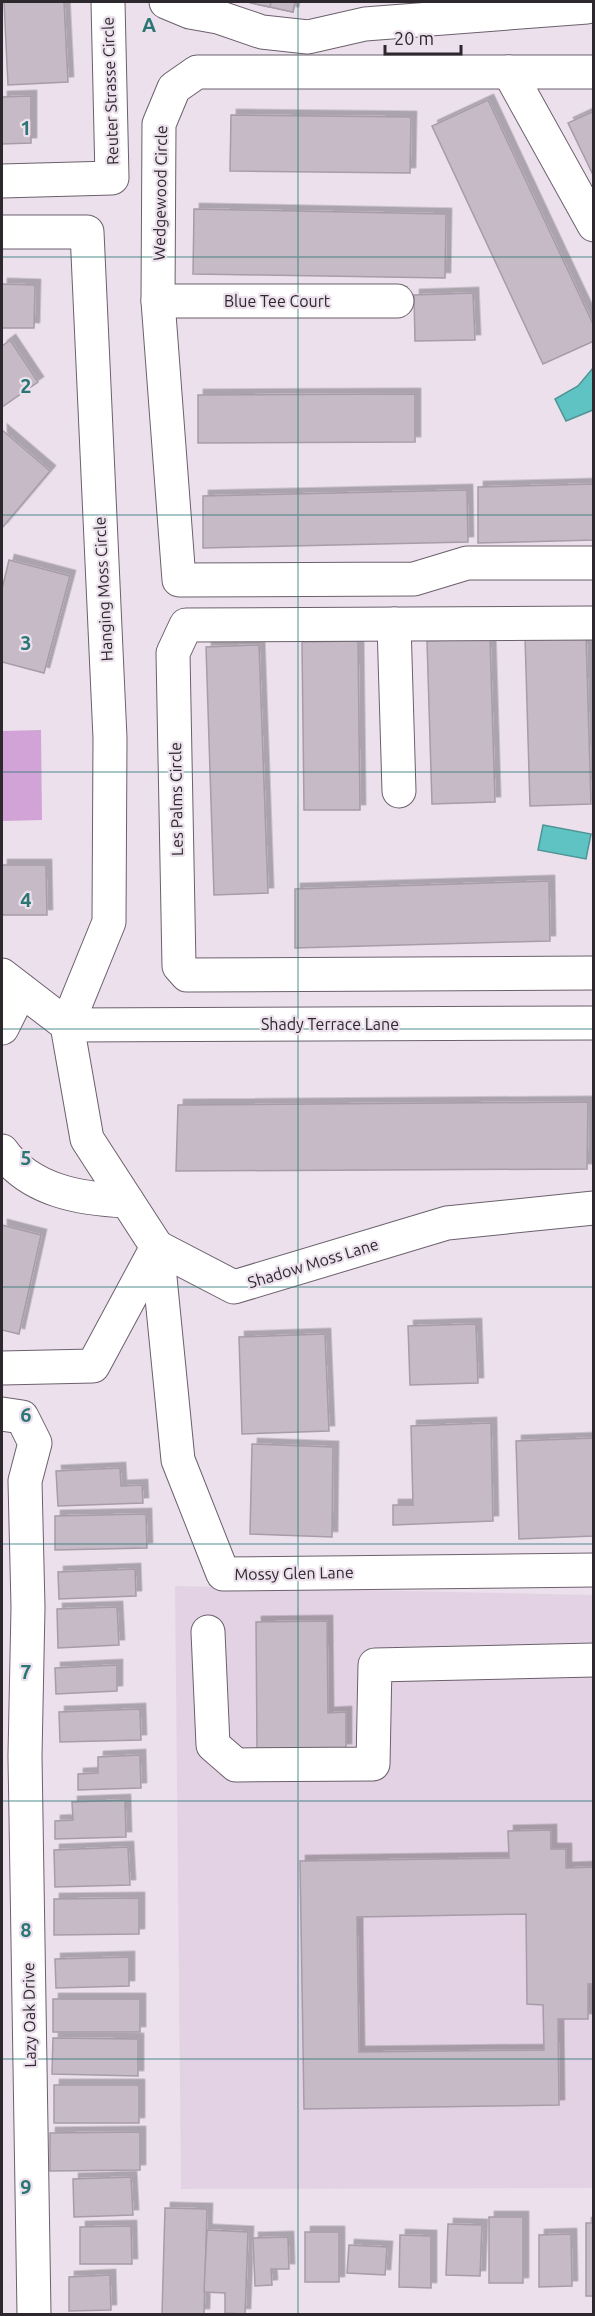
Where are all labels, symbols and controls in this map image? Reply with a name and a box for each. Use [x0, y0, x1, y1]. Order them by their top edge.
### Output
text: A [142, 13, 156, 36]
street label: Reuter Strasse Circle [98, 17, 122, 165]
scale bar [385, 18, 462, 56]
text: 20 m [394, 28, 434, 48]
text: 1 [20, 116, 32, 139]
street label: Wedgewood Circle [150, 125, 170, 261]
street label: Blue Tee Court [224, 292, 331, 310]
text: 2 [20, 374, 32, 397]
street label: Hanging Moss Circle [90, 516, 116, 662]
text: 3 [20, 631, 32, 654]
street label: Les Palms Circle [166, 742, 186, 856]
text: 4 [20, 888, 32, 911]
street label: Shady Terrace Lane [261, 1015, 399, 1033]
text: 5 [20, 1146, 32, 1169]
street label: Shadow Moss Lane [245, 1235, 381, 1291]
text: 6 [20, 1403, 32, 1426]
street label: Mossy Glen Lane [234, 1563, 354, 1583]
text: 7 [20, 1660, 32, 1683]
text: 8 [20, 1918, 32, 1941]
street label: Lazy Oak Drive [19, 1962, 39, 2068]
text: 9 [20, 2175, 32, 2198]

